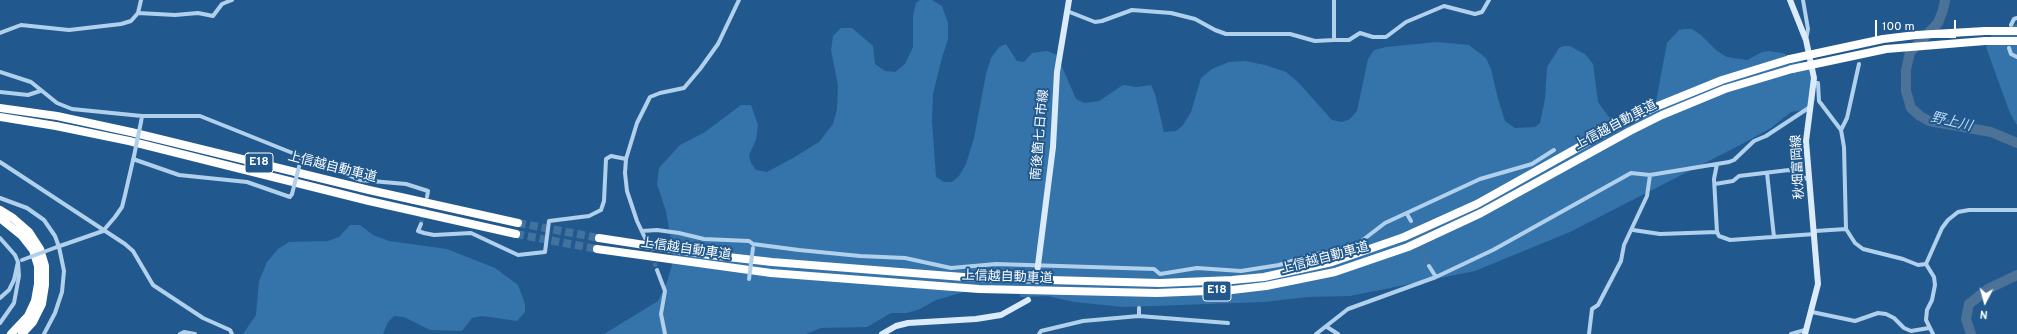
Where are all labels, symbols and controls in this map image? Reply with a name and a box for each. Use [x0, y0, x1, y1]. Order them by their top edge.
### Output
scale bar [1877, 12, 1958, 38]
text: 100 m [1882, 19, 1915, 35]
street label: 南後箇七日市線 [1029, 89, 1053, 181]
street label: 上信越自動車道 [1572, 98, 1660, 154]
water label: 野上川 [1929, 110, 1973, 136]
street label: 秋畑富岡線 [1790, 134, 1808, 200]
street label: 上信越自動車道 [286, 149, 378, 187]
road number: E18 [245, 153, 273, 173]
street label: 上信越自動車道 [640, 236, 732, 264]
street label: 上信越自動車道 [1279, 240, 1371, 278]
street label: 上信越自動車道 [961, 269, 1053, 287]
road number: E18 [1203, 281, 1231, 301]
north arrow [1965, 282, 2005, 322]
text: N [1979, 307, 1988, 321]

